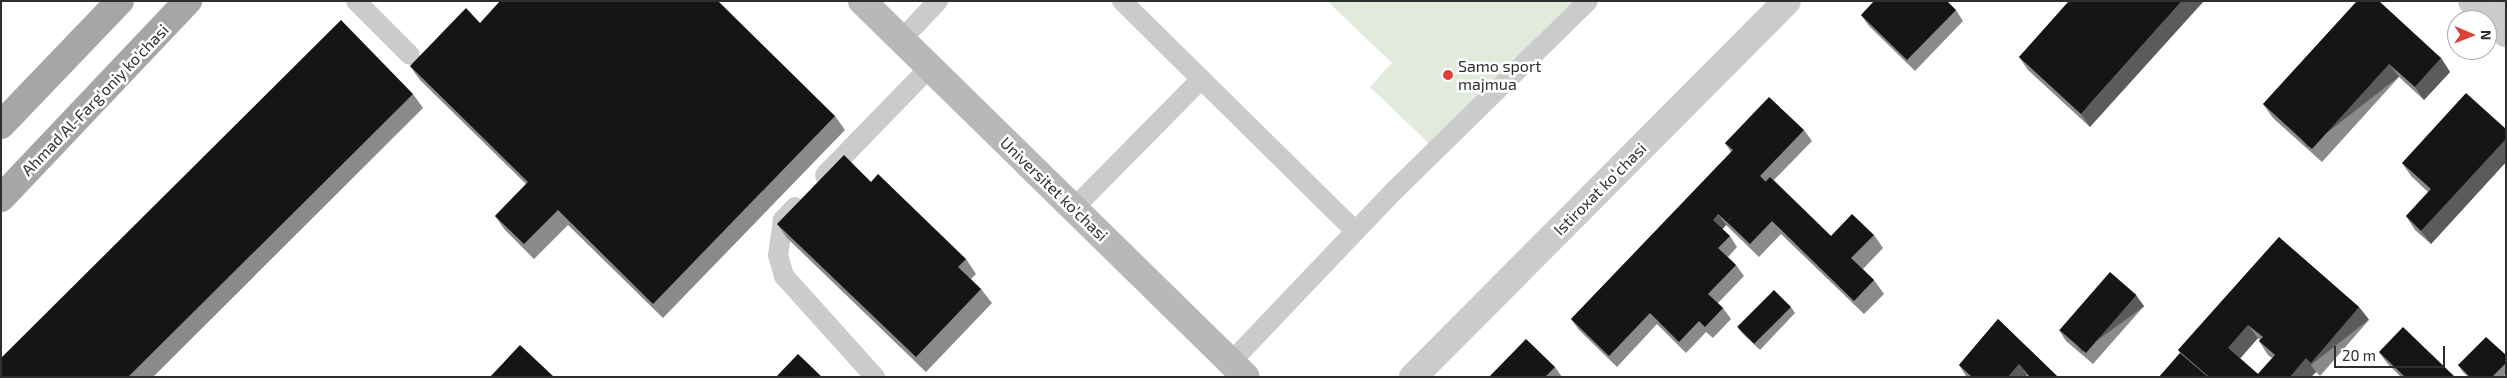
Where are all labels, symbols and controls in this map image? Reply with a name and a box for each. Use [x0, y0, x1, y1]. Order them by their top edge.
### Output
north arrow [2447, 10, 2497, 60]
street label: Ahmad Al-Farg'oniy ko'chasi [17, 20, 173, 180]
text: N [2478, 30, 2495, 40]
place label: Samo sport majmua [1458, 56, 1541, 94]
marker: Samo sport majmua [1442, 69, 1454, 81]
street label: Universitet ko'chasi [996, 133, 1112, 245]
street label: Istiroxat koʻchasi [1550, 139, 1650, 239]
scale bar [2337, 336, 2448, 368]
text: 20 m [2342, 346, 2376, 364]

